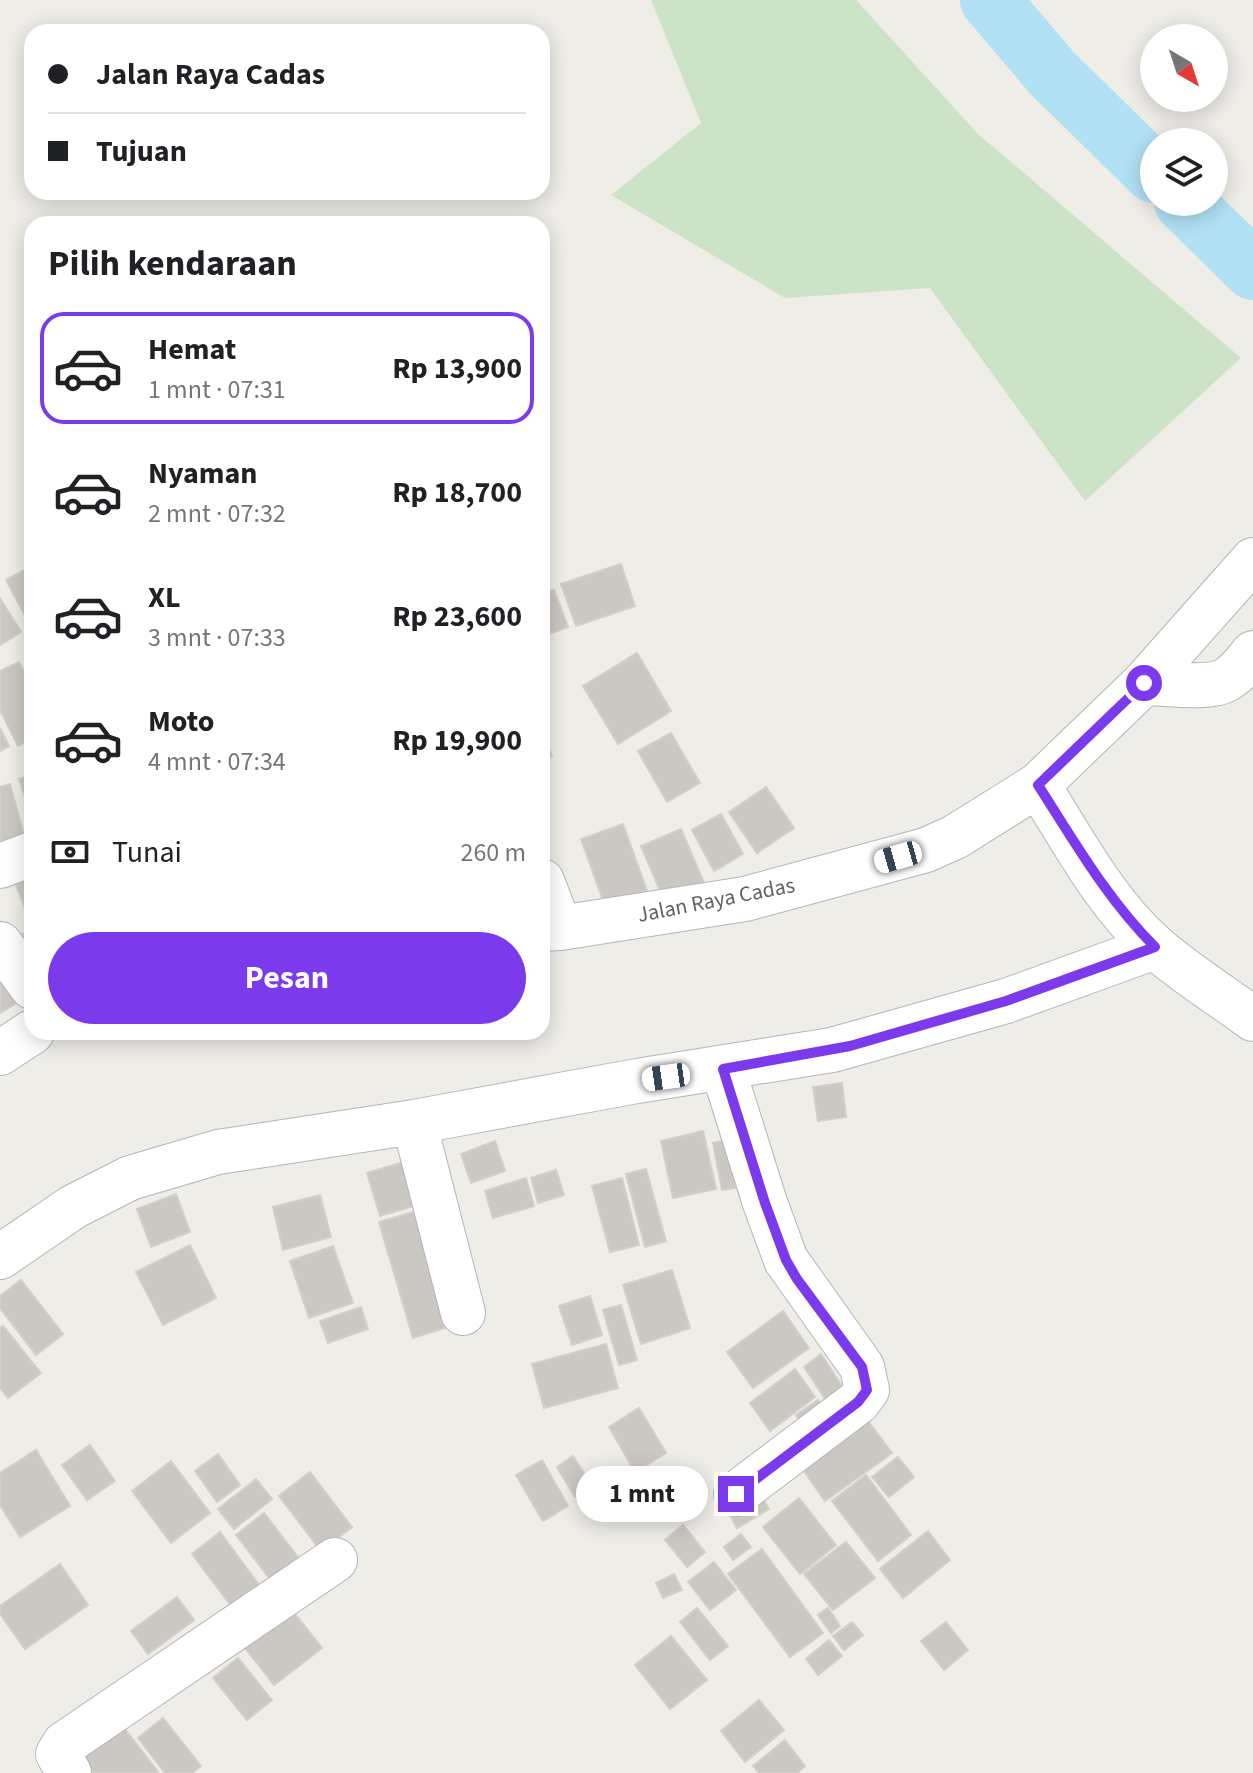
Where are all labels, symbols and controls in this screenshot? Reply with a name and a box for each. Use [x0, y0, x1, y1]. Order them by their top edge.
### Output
north arrow [1140, 24, 1228, 112]
map controls [1140, 24, 1228, 216]
text: Jalan Raya Cadas [96, 53, 325, 96]
button: layers [1140, 128, 1228, 216]
text: Tujuan [96, 130, 187, 173]
text: Pilih kendaraan [48, 238, 297, 289]
text: Hemat [148, 328, 236, 371]
icon: car [52, 332, 124, 404]
text: Rp 13,900 [392, 347, 522, 390]
text: 1 mnt · 07:31 [148, 371, 286, 408]
text: Nyaman [148, 452, 257, 495]
icon: car [52, 456, 124, 528]
text: Rp 18,700 [392, 471, 522, 514]
text: 2 mnt · 07:32 [148, 495, 286, 532]
text: XL [148, 576, 181, 619]
icon: car [52, 580, 124, 652]
text: Rp 23,600 [392, 595, 522, 638]
text: 3 mnt · 07:33 [148, 619, 286, 656]
route start [1126, 665, 1162, 701]
text: Moto [148, 700, 214, 743]
icon: car [52, 704, 124, 776]
text: Rp 19,900 [392, 719, 522, 762]
text: 4 mnt · 07:34 [148, 743, 286, 780]
icon: cash [48, 830, 92, 874]
text: Tunai [112, 831, 182, 874]
text: 260 m [460, 834, 526, 871]
car [872, 839, 924, 875]
street label: Jalan Raya Cadas [635, 869, 797, 931]
button: Pesan [48, 932, 526, 1024]
car [641, 1062, 691, 1092]
callout: 1 mnt [576, 1466, 708, 1522]
text: 1 mnt [609, 1475, 675, 1512]
route end [718, 1476, 754, 1512]

